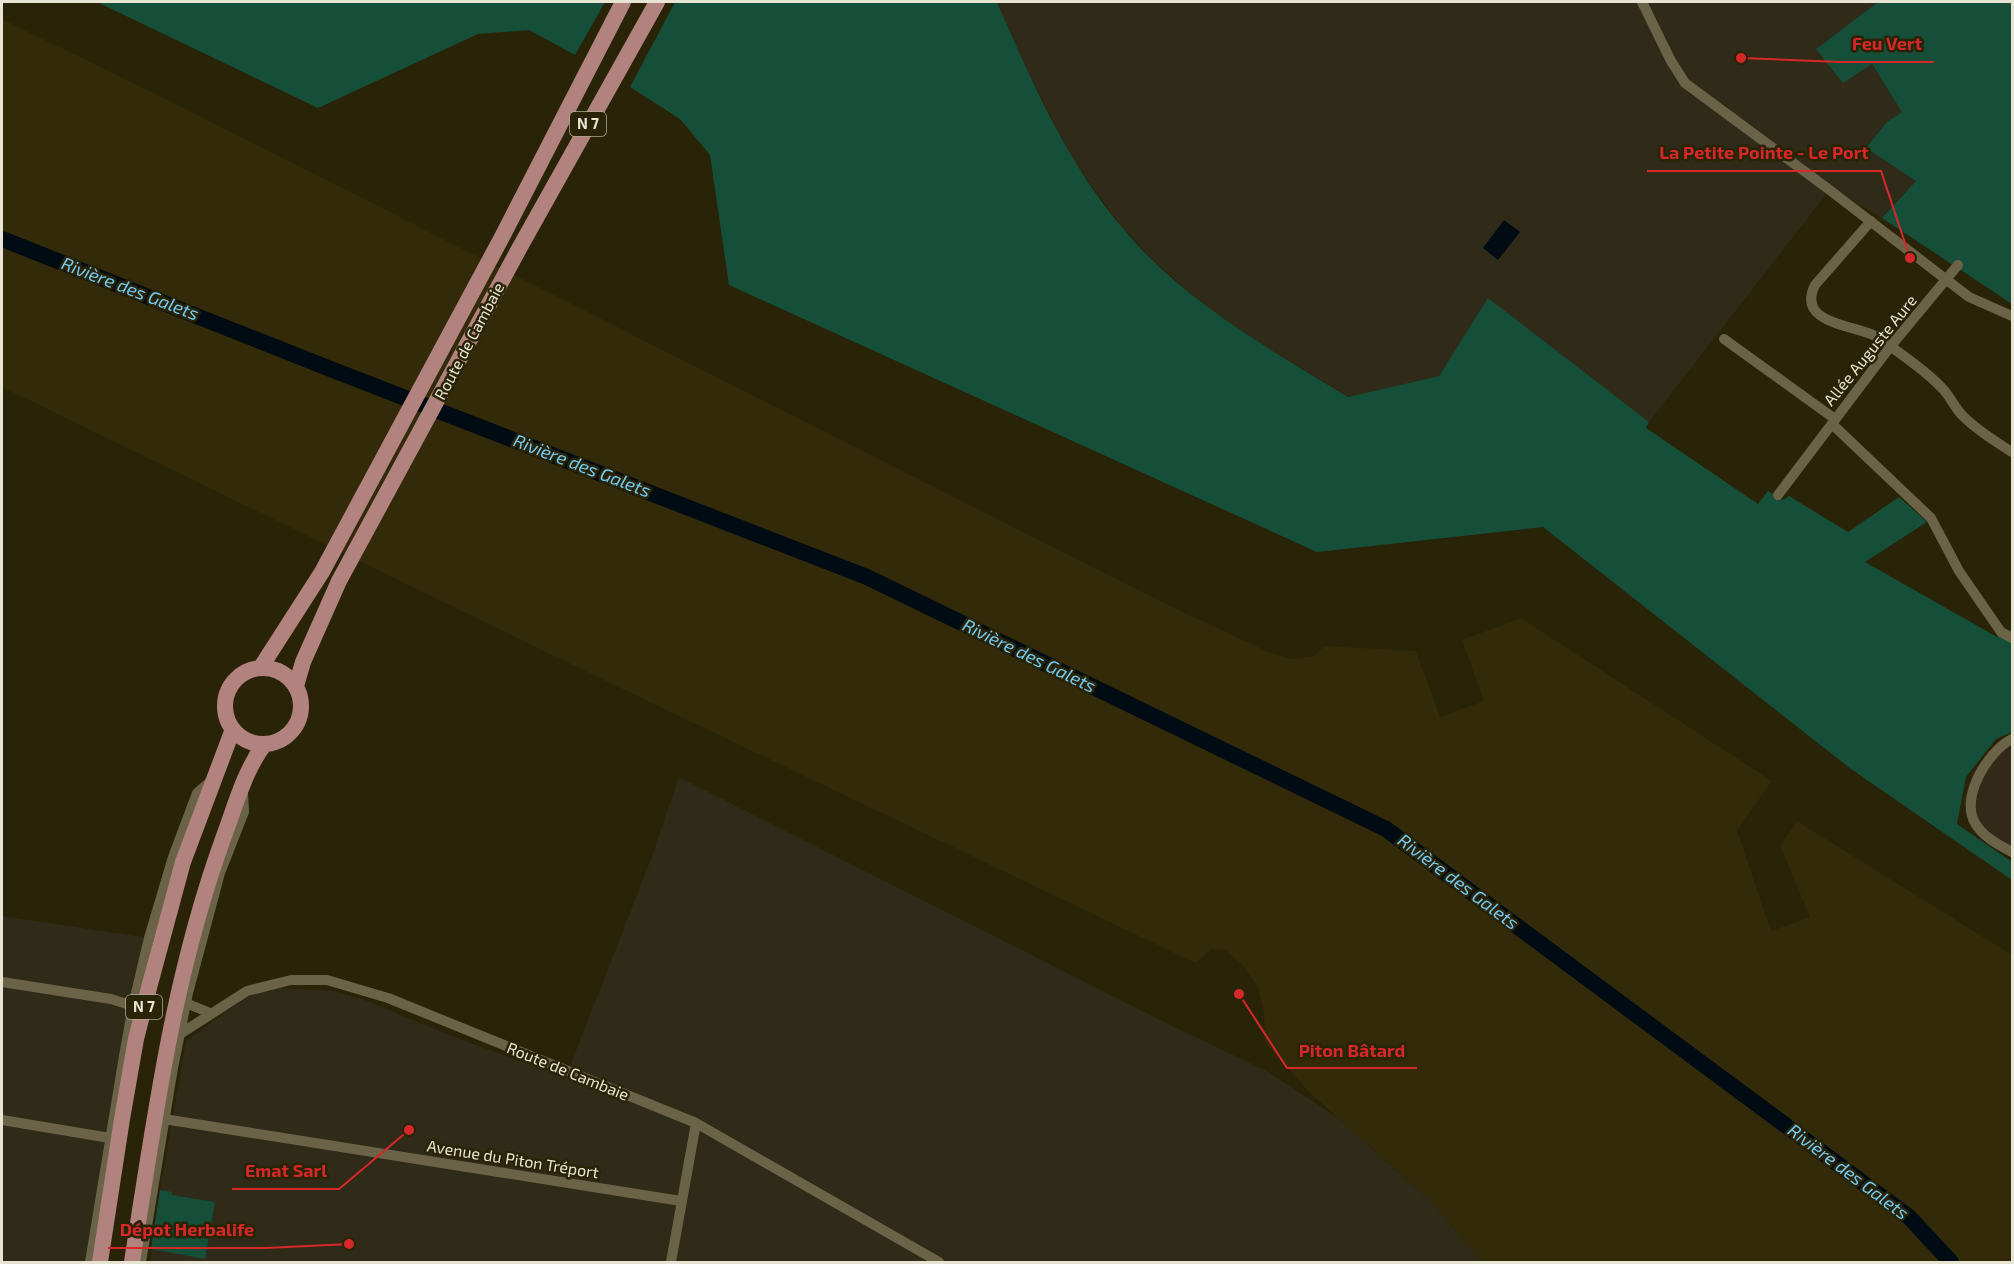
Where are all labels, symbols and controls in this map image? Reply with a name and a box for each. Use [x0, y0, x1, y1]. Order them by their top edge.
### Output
callout: Feu Vert [1840, 26, 1934, 62]
text: Feu Vert [1852, 32, 1923, 54]
road number: N 7 [570, 112, 606, 136]
callout: La Petite Pointe - Le Port [1647, 135, 1881, 171]
text: La Petite Pointe - Le Port [1659, 141, 1869, 163]
water label: Rivière des Galets [59, 252, 202, 324]
street label: Route de Cambaie [430, 279, 507, 403]
street label: Allée Auguste Aure [1819, 291, 1920, 409]
water label: Rivière des Galets [511, 429, 654, 501]
water label: Rivière des Galets [959, 613, 1100, 697]
water label: Rivière des Galets [1394, 829, 1523, 934]
road number: N 7 [126, 995, 162, 1019]
callout: Piton Bâtard [1287, 1032, 1417, 1068]
street label: Route de Cambaie [504, 1037, 632, 1104]
text: Piton Bâtard [1299, 1039, 1405, 1061]
water label: Rivière des Galets [1784, 1119, 1913, 1224]
street label: Avenue du Piton Tréport [426, 1136, 600, 1181]
callout: Emat Sarl [232, 1153, 339, 1189]
text: Emat Sarl [245, 1159, 327, 1181]
callout: Dépot Herbalife [108, 1212, 266, 1248]
text: Dépot Herbalife [120, 1218, 254, 1240]

